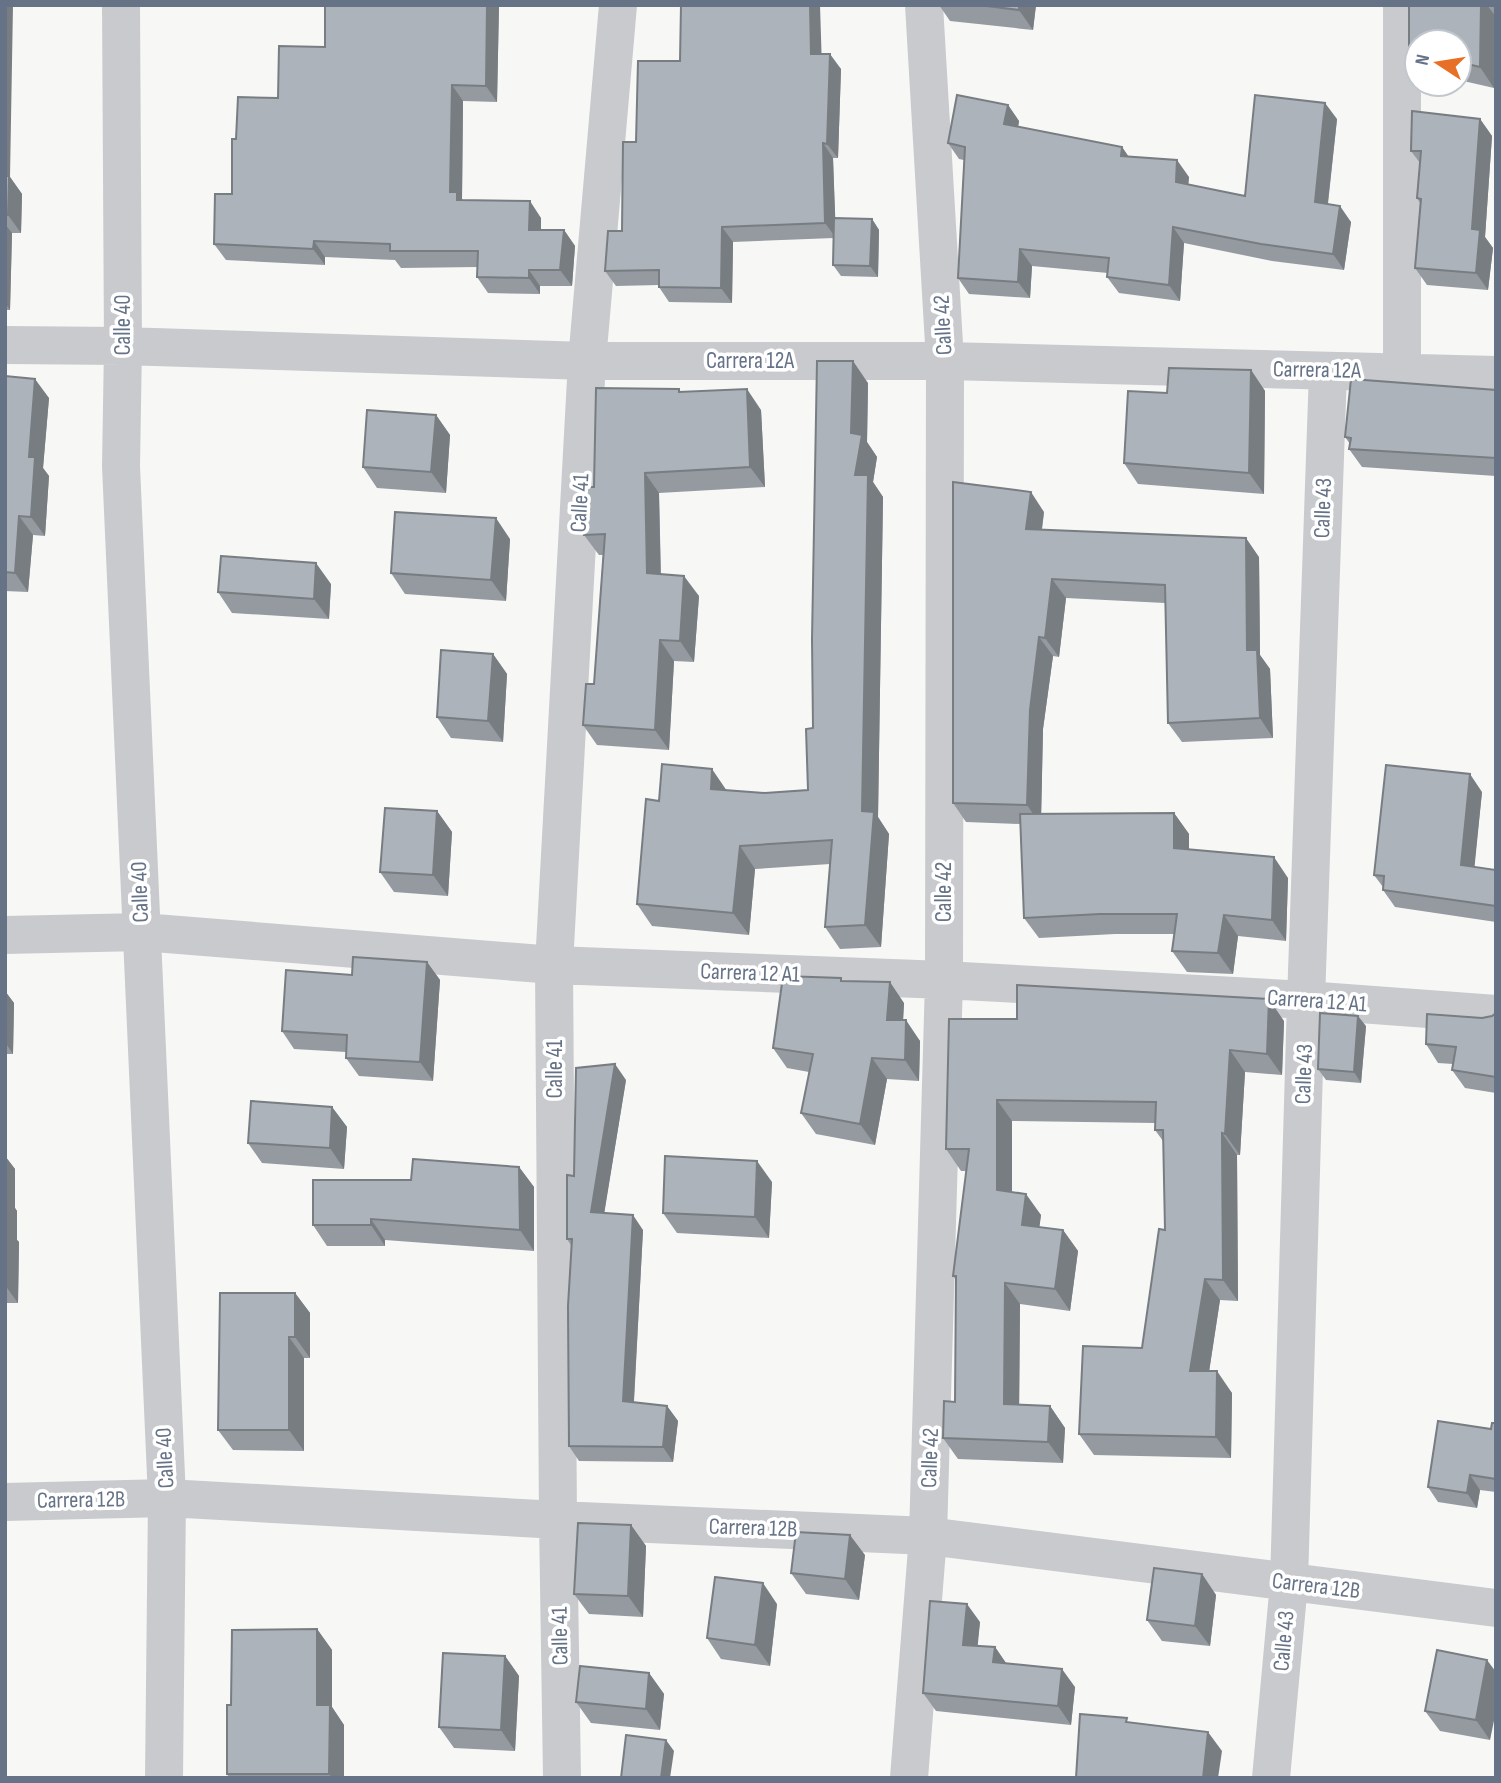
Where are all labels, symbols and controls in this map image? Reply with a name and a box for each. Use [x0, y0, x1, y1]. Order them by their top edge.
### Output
north arrow [1403, 28, 1473, 98]
text: N [1411, 52, 1435, 67]
street label: Calle 42 [927, 294, 959, 356]
street label: Calle 40 [109, 295, 137, 355]
street label: Carrera 12A [706, 347, 794, 375]
street label: Carrera 12A [1273, 355, 1361, 385]
street label: Calle 41 [564, 473, 596, 533]
street label: Calle 43 [1308, 477, 1338, 539]
street label: Calle 40 [125, 861, 155, 923]
street label: Calle 42 [930, 862, 958, 922]
street label: Carrera 12 A1 [700, 957, 800, 989]
street label: Carrera 12 A1 [1266, 984, 1368, 1018]
street label: Calle 41 [541, 1040, 569, 1098]
street label: Calle 43 [1289, 1043, 1319, 1105]
street label: Calle 40 [149, 1427, 181, 1489]
street label: Calle 42 [915, 1427, 945, 1489]
street label: Carrera 12B [37, 1485, 125, 1515]
street label: Carrera 12B [708, 1512, 798, 1544]
street label: Carrera 12B [1270, 1567, 1362, 1605]
street label: Calle 41 [545, 1606, 575, 1666]
street label: Calle 43 [1267, 1610, 1301, 1672]

